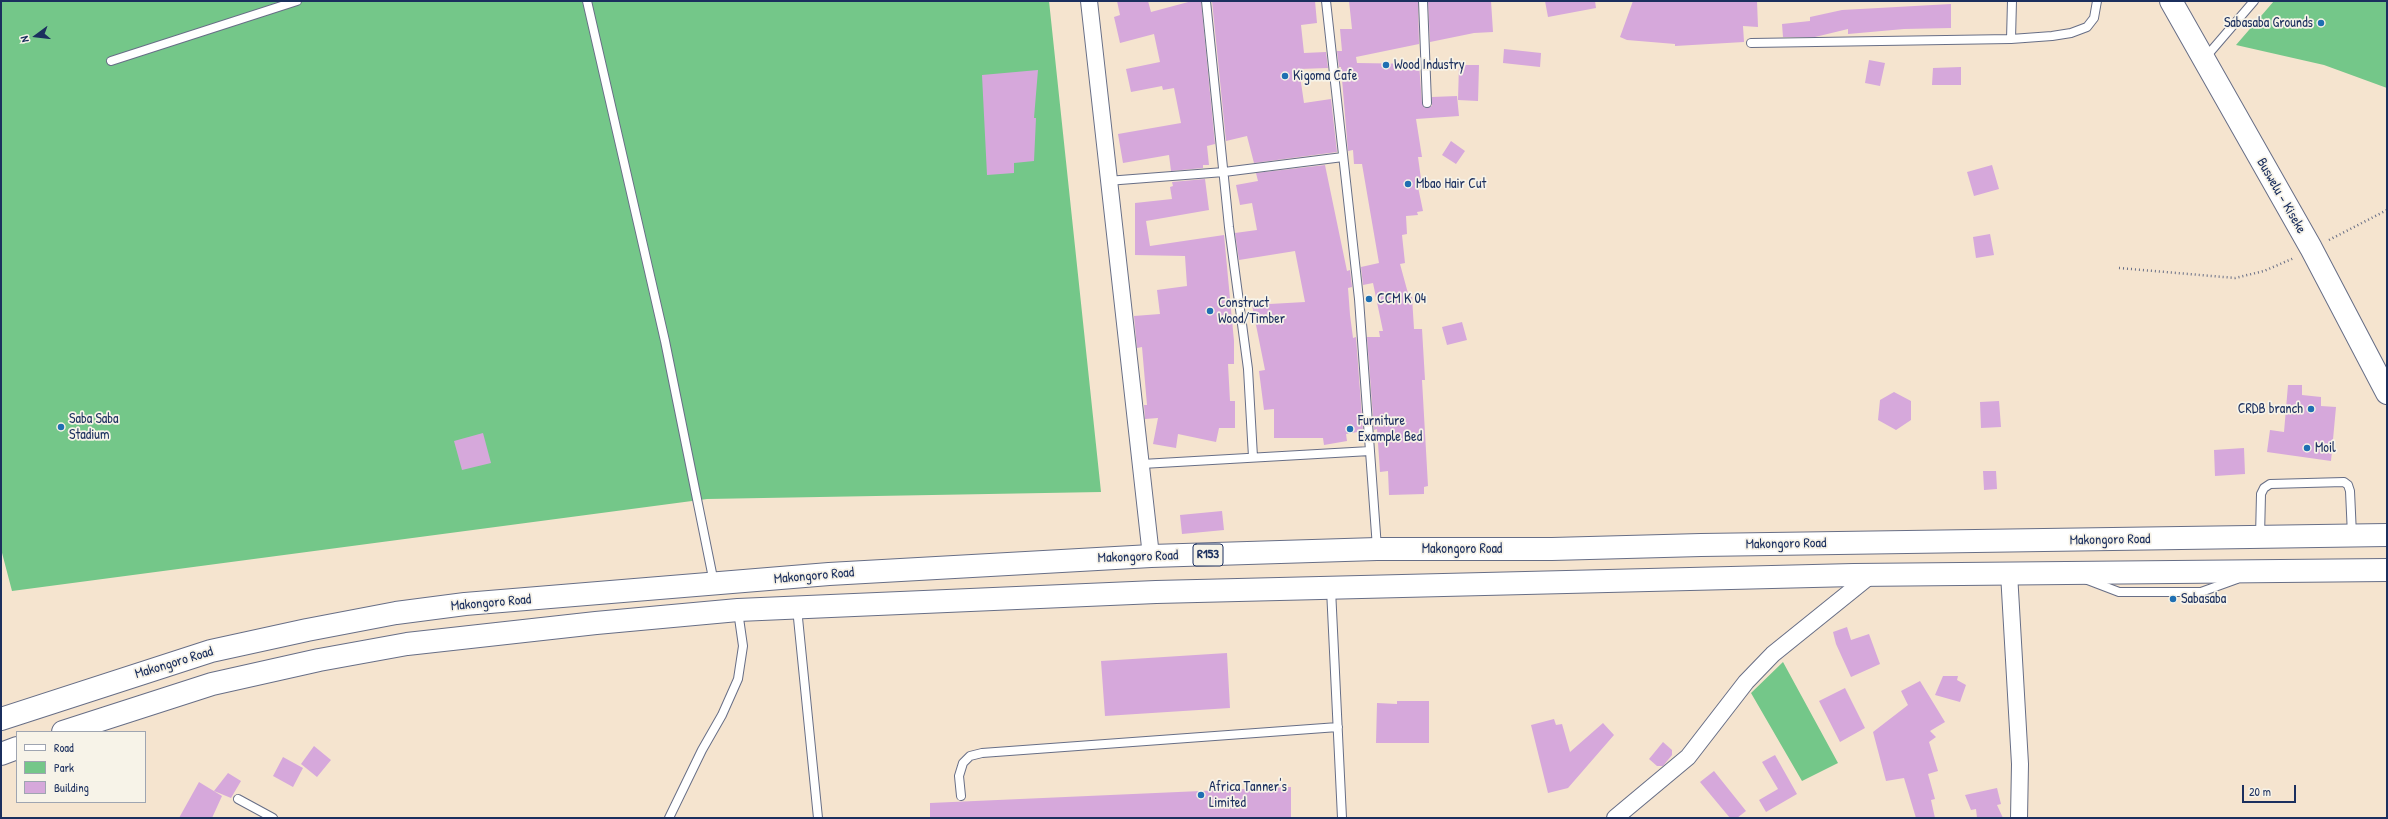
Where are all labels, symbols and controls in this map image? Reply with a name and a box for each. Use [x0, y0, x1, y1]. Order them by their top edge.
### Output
place label: Sabasaba Grounds [2224, 15, 2313, 31]
north arrow [16, 16, 56, 56]
marker: Sabasaba Grounds [2316, 18, 2326, 28]
text: N [17, 34, 32, 44]
place label: Wood Industry [1394, 57, 1465, 73]
marker: Wood Industry [1381, 60, 1391, 70]
place label: Kigoma Cafe [1293, 68, 1357, 84]
marker: Kigoma Cafe [1280, 71, 1290, 81]
street label: Buswelu - Kiseke [2253, 155, 2309, 237]
place label: Mbao Hair Cut [1416, 176, 1486, 192]
marker: Mbao Hair Cut [1403, 179, 1413, 189]
place label: CCM K 04 [1377, 291, 1426, 307]
marker: CCM K 04 [1364, 294, 1374, 304]
place label: Construct Wood/Timber [1218, 295, 1285, 328]
marker: Construct Wood/Timber [1205, 306, 1215, 316]
place label: CRDB branch [2238, 401, 2303, 417]
marker: CRDB branch [2306, 404, 2316, 414]
place label: Saba Saba Stadium [69, 411, 119, 444]
place label: Furniture Example Bed [1358, 413, 1422, 446]
marker: Saba Saba Stadium [56, 422, 66, 432]
marker: Furniture Example Bed [1345, 424, 1355, 434]
place label: Moil [2315, 440, 2336, 456]
marker: Moil [2302, 443, 2312, 453]
street label: Makongoro Road [2070, 531, 2150, 549]
street label: Makongoro Road [1746, 535, 1826, 553]
street label: Makongoro Road [1422, 541, 1502, 557]
road number: R153 [1193, 544, 1223, 566]
street label: Makongoro Road [1097, 547, 1179, 567]
street label: Makongoro Road [773, 564, 855, 588]
street label: Makongoro Road [450, 591, 532, 615]
place label: Sabasaba [2181, 591, 2226, 607]
marker: Sabasaba [2168, 594, 2178, 604]
street label: Makongoro Road [133, 643, 215, 683]
legend [16, 731, 146, 803]
text: Road [54, 739, 74, 756]
text: Park [54, 759, 74, 776]
scale bar [2244, 777, 2298, 803]
text: Building [54, 779, 89, 796]
place label: Africa Tanner's Limited [1209, 779, 1287, 812]
text: 20 m [2249, 783, 2271, 800]
marker: Africa Tanner's Limited [1196, 790, 1206, 800]

